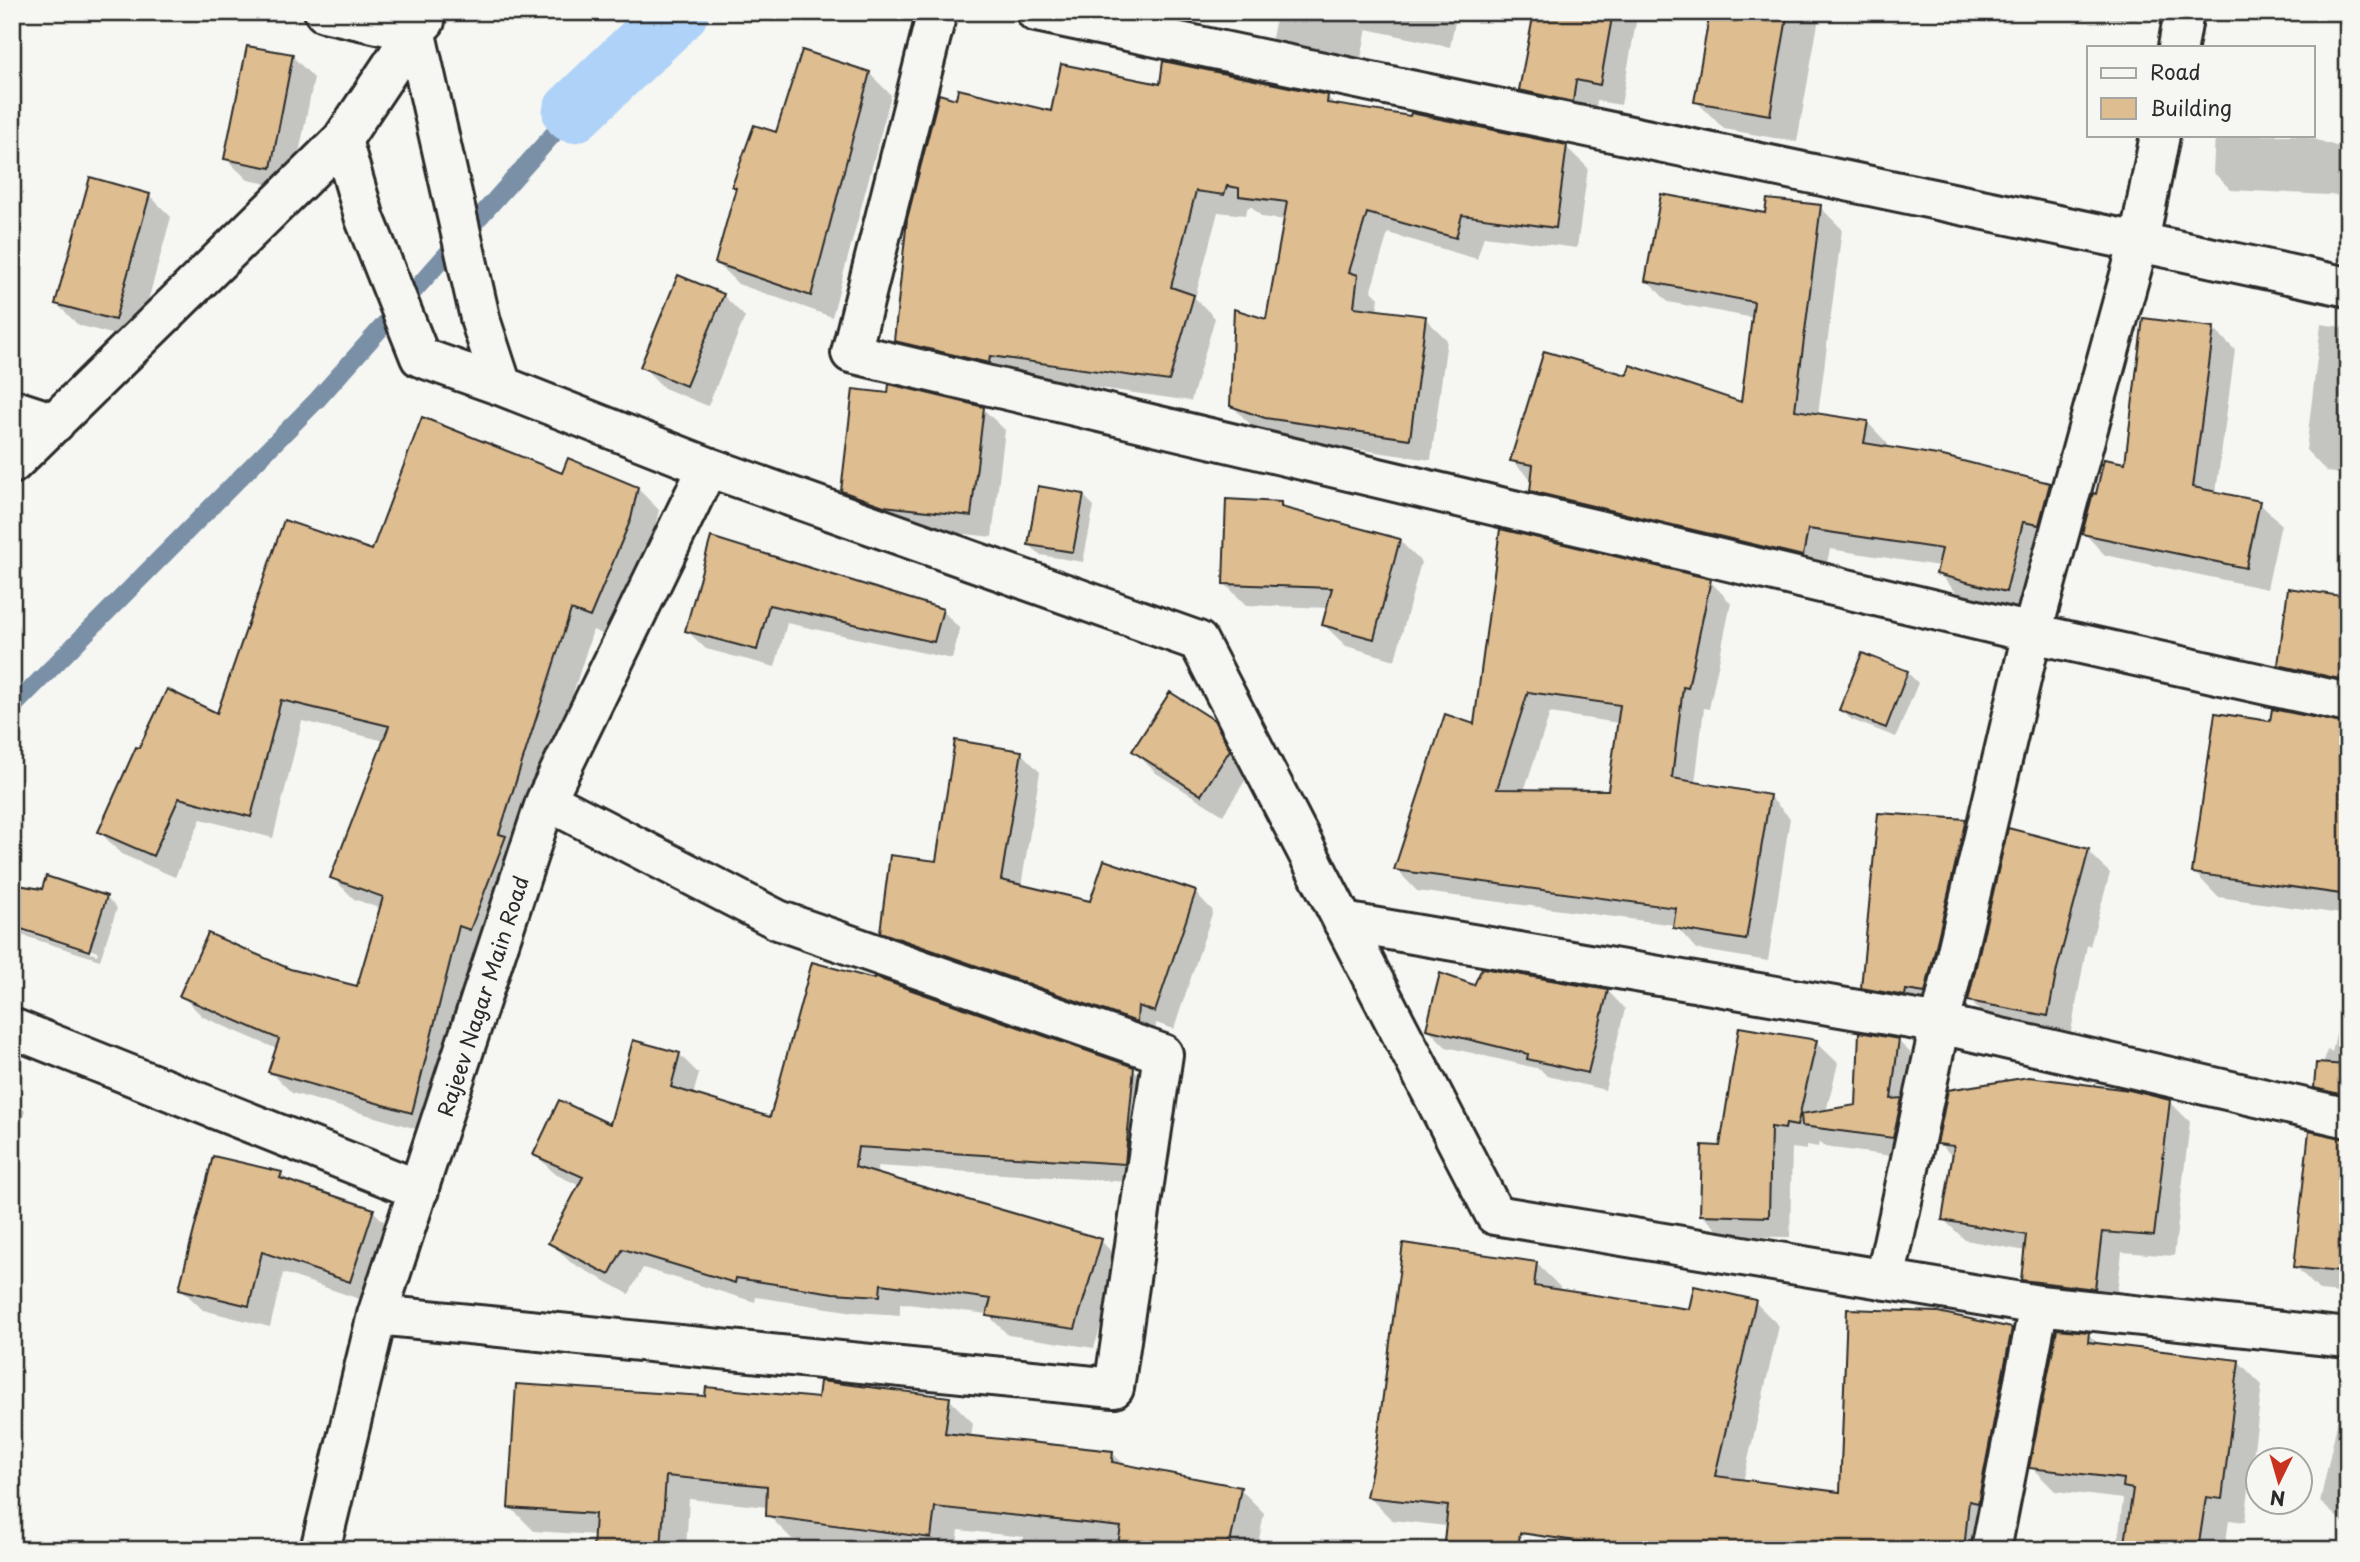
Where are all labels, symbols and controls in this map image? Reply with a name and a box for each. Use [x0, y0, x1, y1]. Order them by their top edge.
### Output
legend [2087, 46, 2314, 136]
text: Road [2150, 55, 2201, 87]
text: Building [2150, 91, 2232, 123]
street label: Rajeev Nagar Main Road [428, 871, 536, 1121]
north arrow [2244, 1446, 2314, 1516]
text: N [2269, 1484, 2286, 1514]

